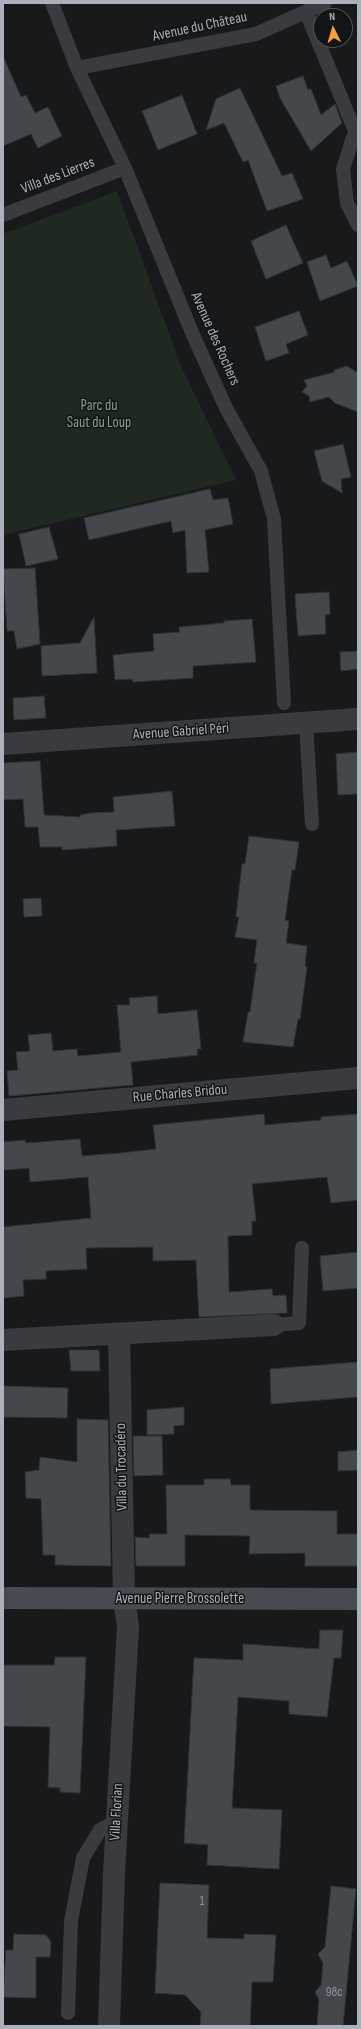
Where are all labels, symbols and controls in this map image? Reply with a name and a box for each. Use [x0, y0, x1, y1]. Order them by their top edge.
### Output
street label: Avenue du Château [151, 8, 249, 46]
north arrow [313, 8, 353, 48]
text: N [329, 10, 335, 23]
street label: Villa des Lierres [19, 154, 97, 198]
street label: Avenue des Rochers [186, 290, 244, 388]
park label: Parc du Saut du Loup [67, 397, 131, 432]
street label: Avenue Gabriel Péri [132, 720, 230, 744]
street label: Rue Charles Bridou [132, 1081, 228, 1107]
street label: Villa du Trocadéro [112, 1423, 132, 1511]
street label: Avenue Pierre Brossolette [116, 1590, 244, 1608]
street label: Villa Florian [107, 1783, 127, 1841]
house number: 1 [200, 1894, 204, 1910]
house number: 98c [326, 1985, 342, 2001]

